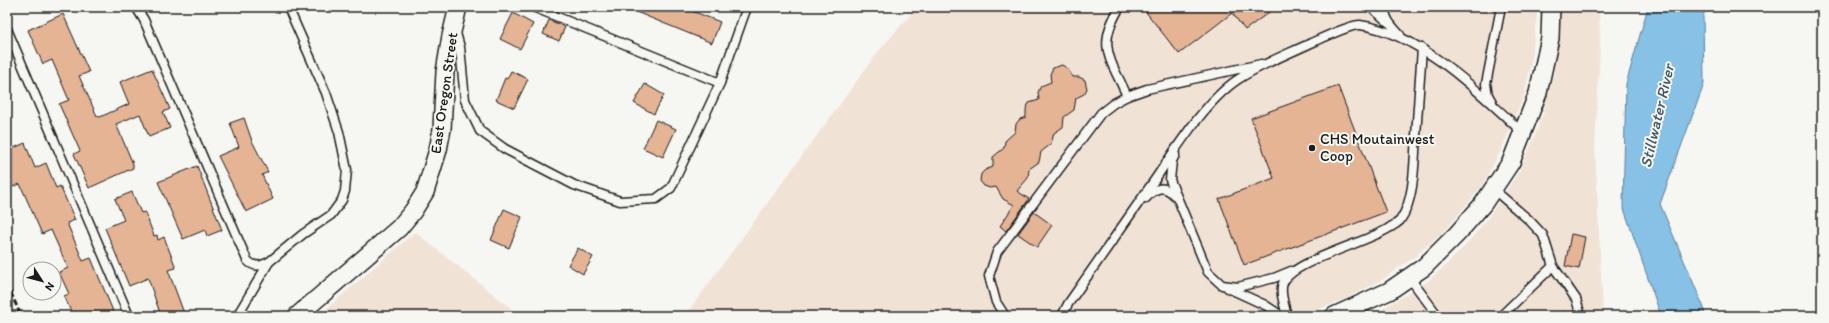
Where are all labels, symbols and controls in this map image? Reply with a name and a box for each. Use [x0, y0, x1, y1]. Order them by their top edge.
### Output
street label: East Oregon Street [427, 31, 461, 155]
water label: Stillwater River [1636, 61, 1679, 169]
place label: CHS Moutainwest Coop [1320, 130, 1435, 165]
marker: CHS Moutainwest Coop [1307, 143, 1317, 153]
north arrow [22, 261, 62, 301]
text: N [42, 280, 57, 293]

